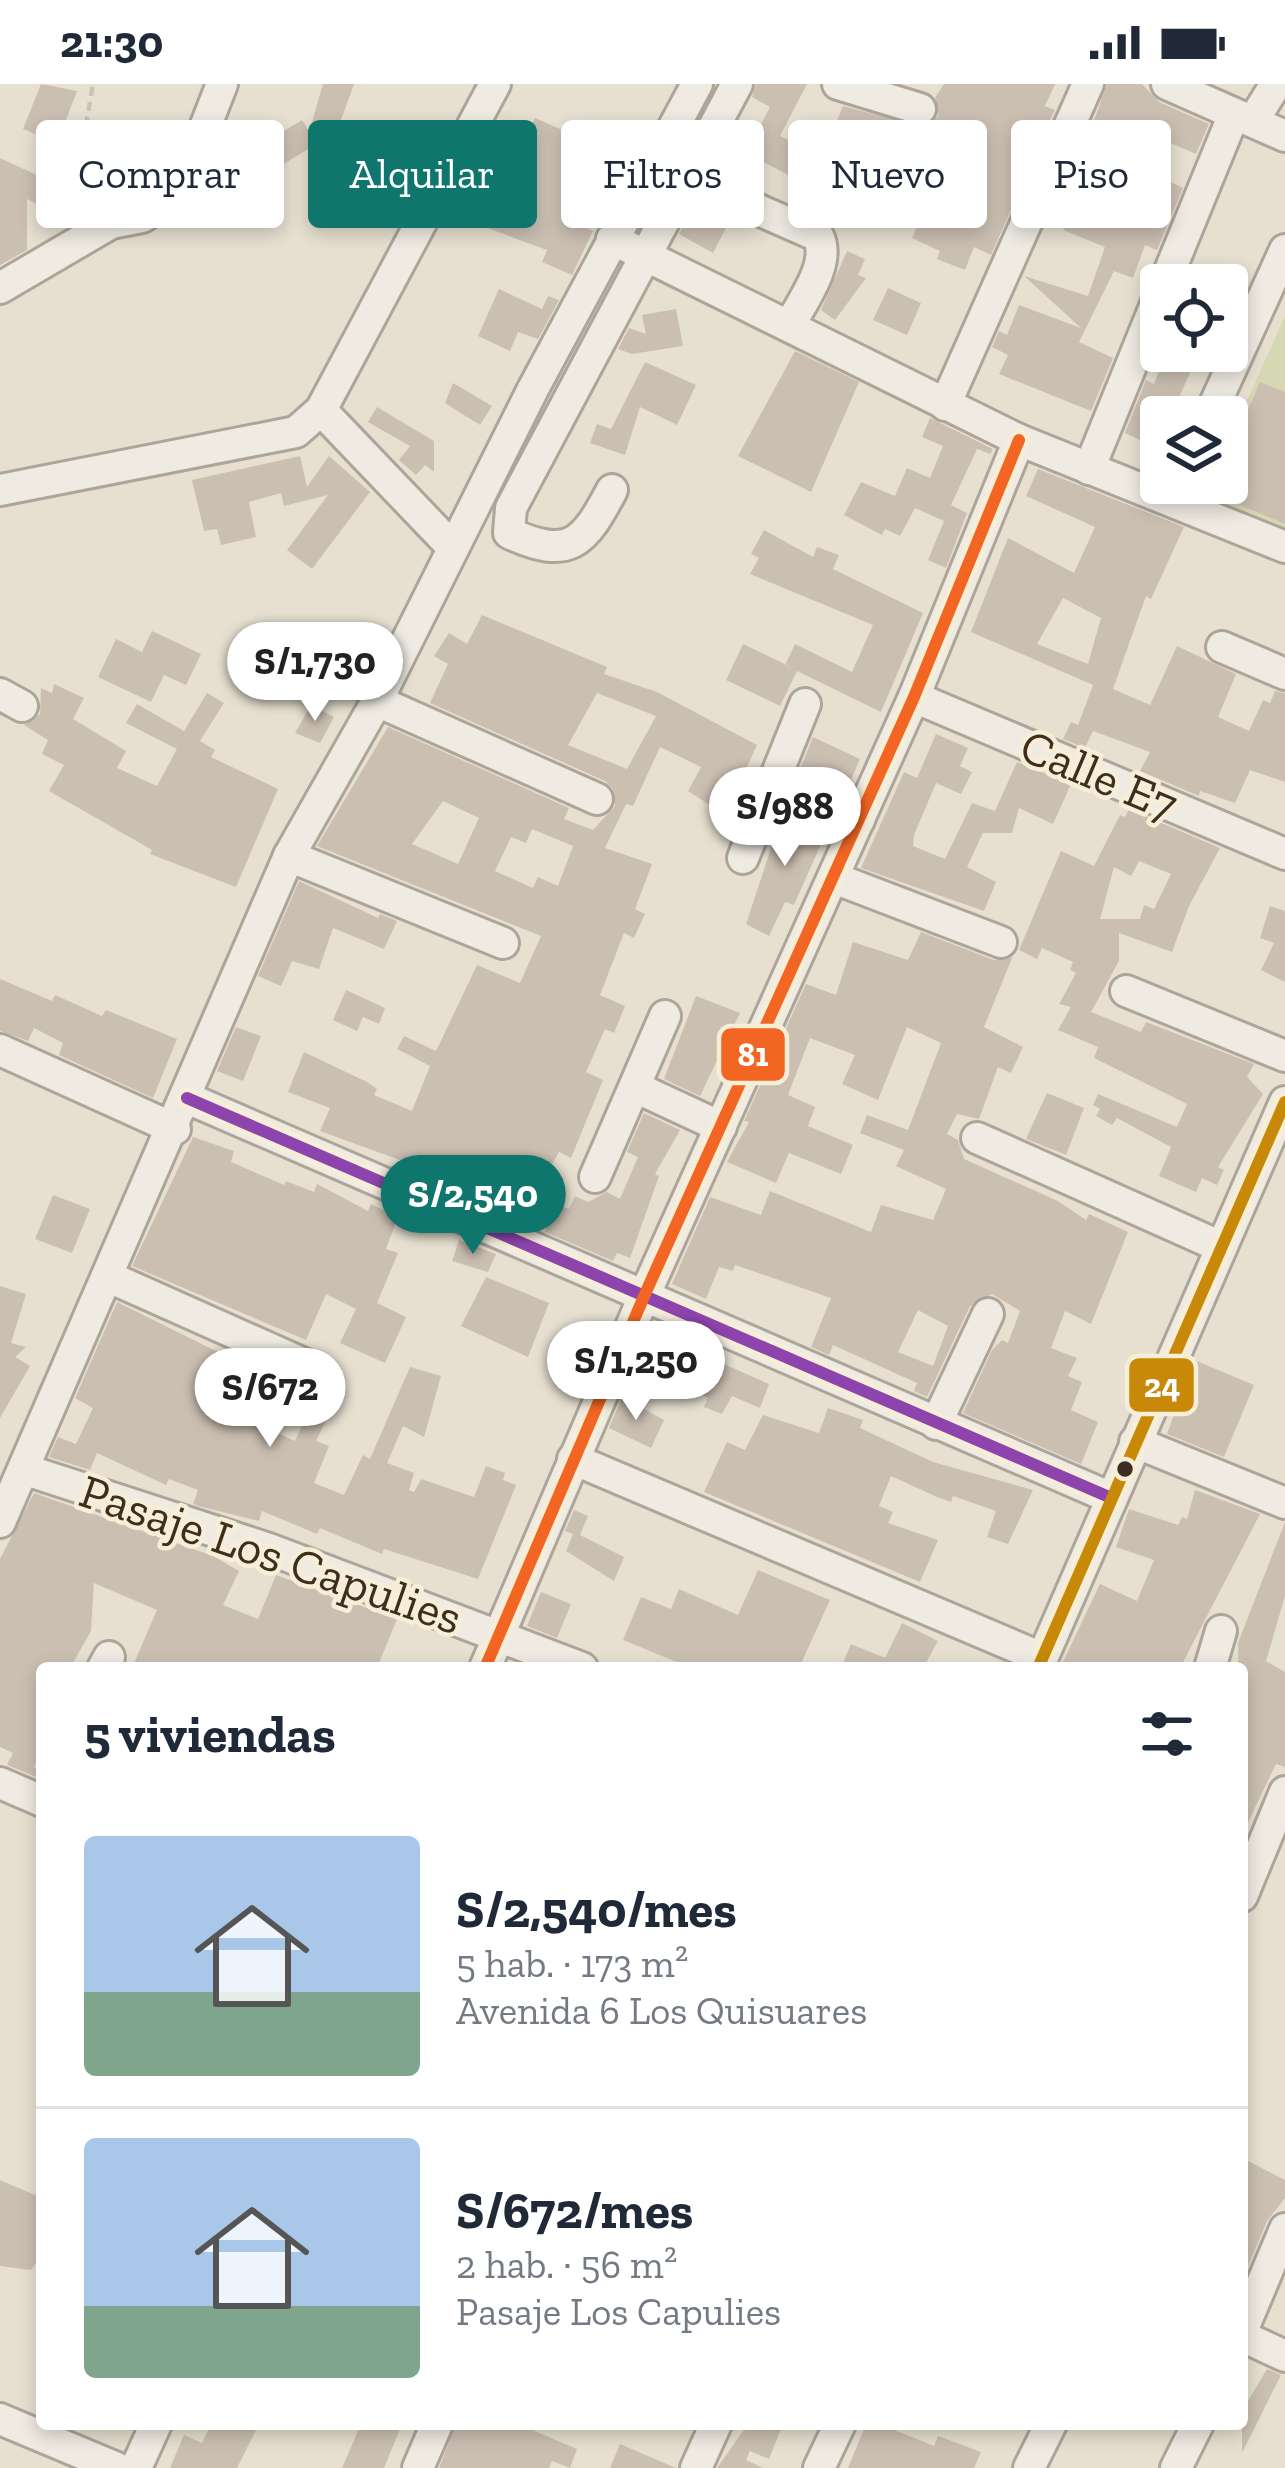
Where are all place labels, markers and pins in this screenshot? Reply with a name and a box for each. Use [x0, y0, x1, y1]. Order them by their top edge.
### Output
pin: S/1,730 [204, 622, 426, 724]
pin: S/988 [701, 767, 869, 869]
pin: S/2,540 [362, 1155, 584, 1257]
pin: S/1,250 [525, 1321, 747, 1423]
pin: S/672 [186, 1348, 354, 1450]
unlabelled marker [1114, 1458, 1136, 1480]

